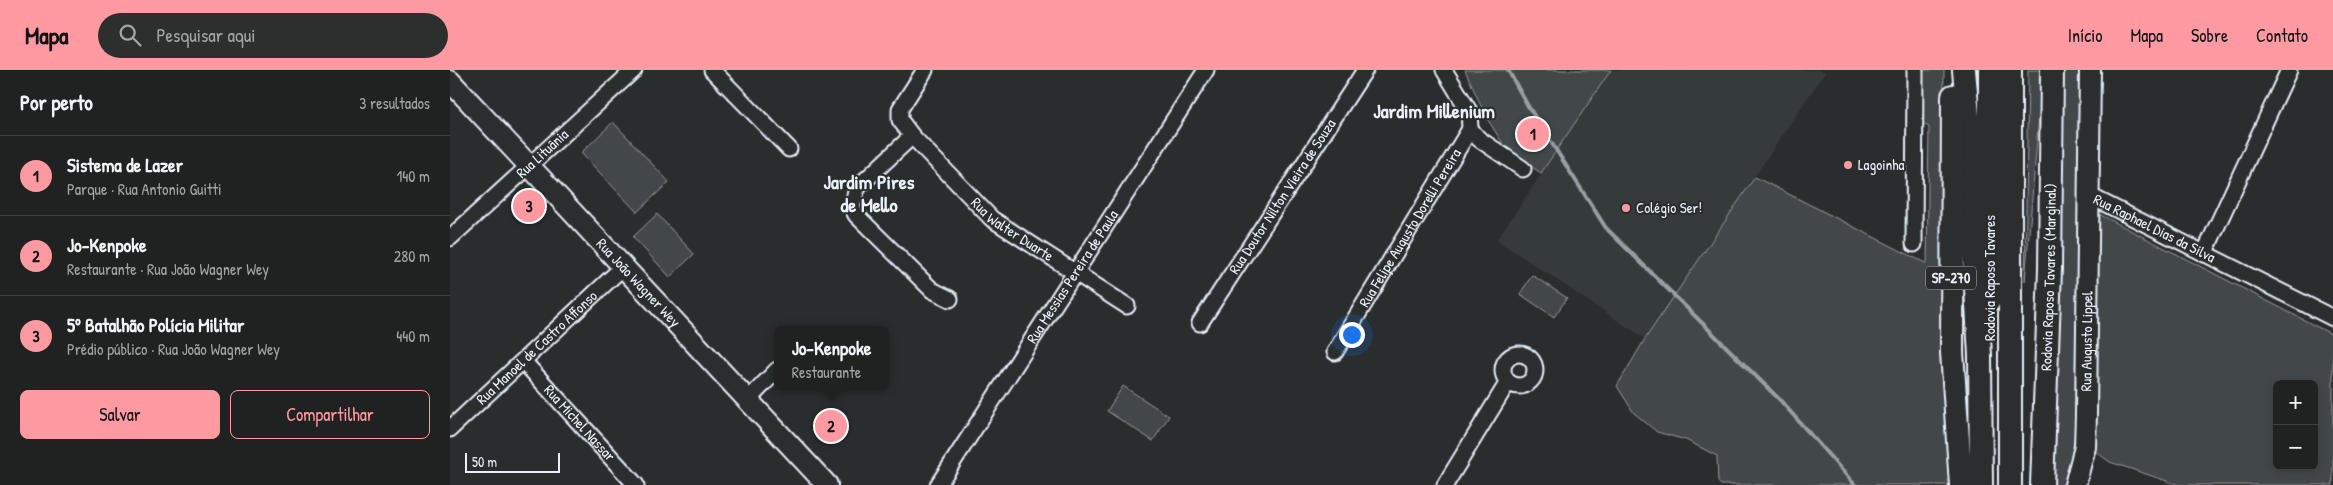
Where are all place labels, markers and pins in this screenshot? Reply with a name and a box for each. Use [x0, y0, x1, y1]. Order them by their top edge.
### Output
pin: 1 [1517, 115, 1549, 153]
place label: Lagoinha [1858, 154, 1905, 175]
marker: Lagoinha [1842, 159, 1854, 171]
pin: 3 [513, 187, 545, 225]
place label: Colégio Ser! [1636, 197, 1702, 218]
marker: Colégio Ser! [1620, 202, 1632, 214]
pin: 2 [815, 407, 847, 445]

